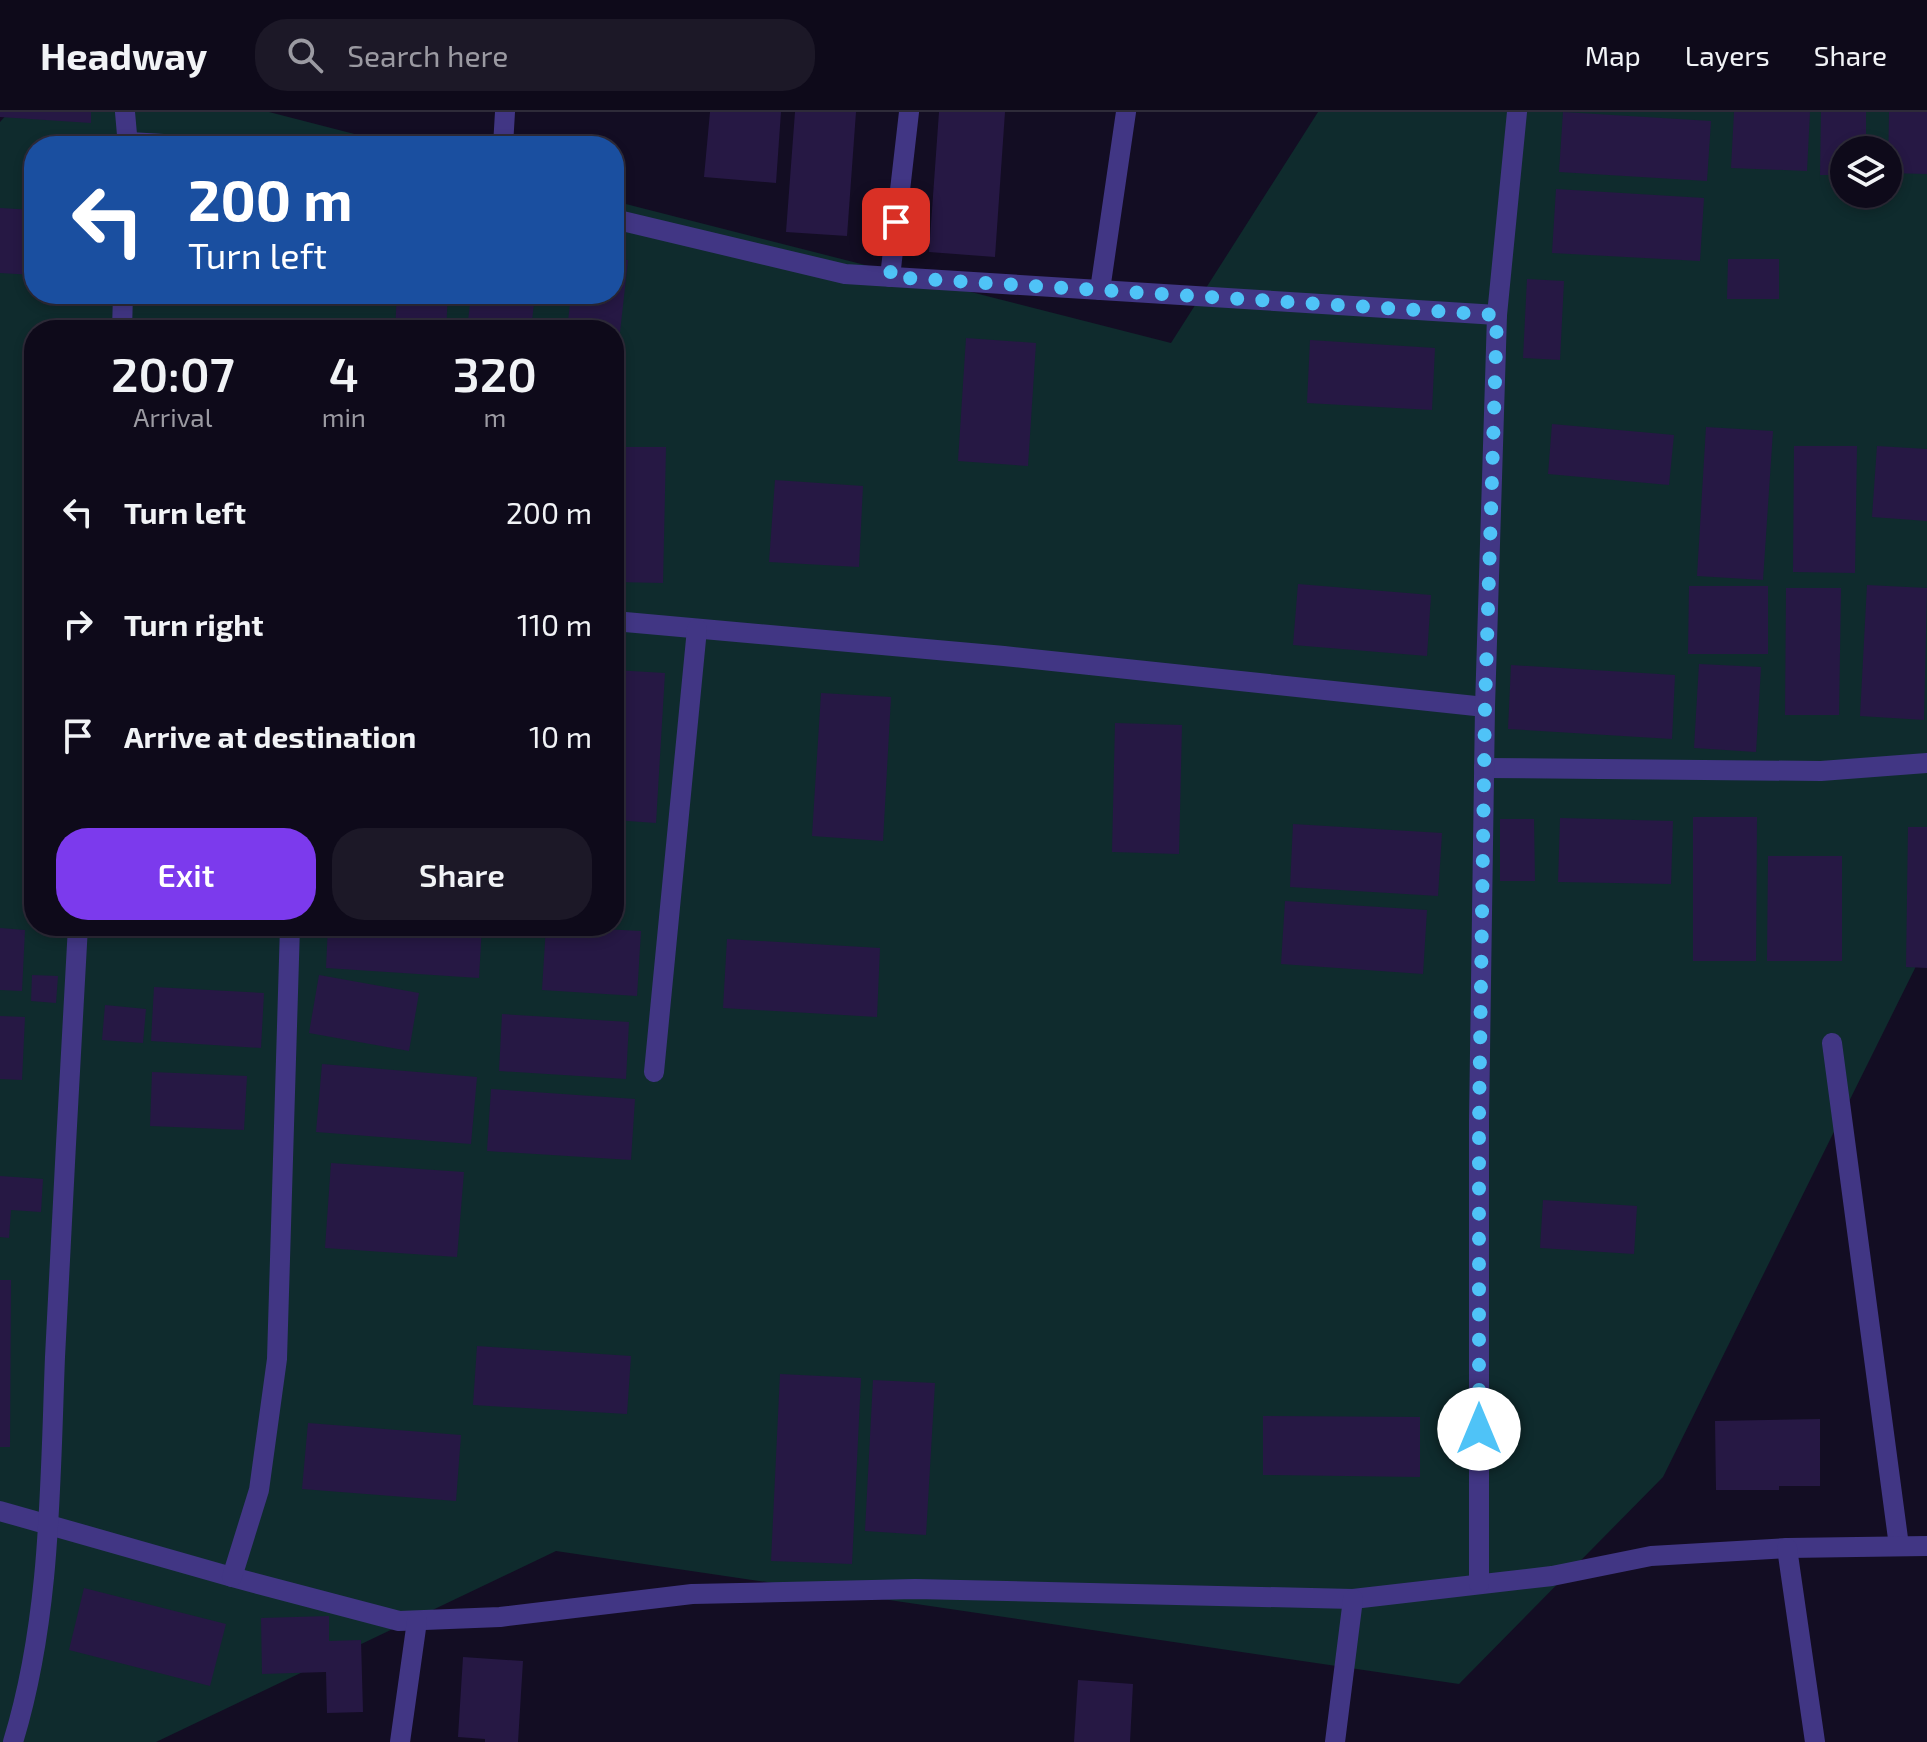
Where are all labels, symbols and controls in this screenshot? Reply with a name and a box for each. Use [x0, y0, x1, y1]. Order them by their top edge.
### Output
search box [255, 19, 815, 91]
text: Headway [40, 32, 207, 78]
icon: search [283, 33, 327, 77]
text: Search here [347, 37, 508, 73]
text: Map [1585, 38, 1641, 72]
text: Layers [1685, 38, 1770, 72]
text: Share [1814, 38, 1887, 72]
map controls [1830, 136, 1902, 208]
button: layers [1830, 136, 1902, 208]
text: 200 m [188, 165, 353, 232]
icon: left [56, 168, 160, 272]
pin [862, 188, 930, 256]
icon: arrive [874, 200, 918, 244]
text: Turn left [188, 233, 327, 276]
text: 20:07 [111, 344, 235, 402]
text: 4 [329, 344, 359, 402]
text: 320 [453, 344, 537, 402]
text: Arrival [133, 401, 212, 432]
text: min [322, 401, 366, 432]
text: m [484, 401, 506, 432]
icon: left [56, 490, 100, 534]
text: Turn left [124, 494, 246, 530]
text: 200 m [506, 494, 592, 530]
icon: right [56, 602, 100, 646]
text: Turn right [124, 606, 264, 642]
text: 110 m [517, 606, 592, 642]
icon: arrive [56, 714, 100, 758]
text: Arrive at destination [124, 718, 416, 754]
text: 10 m [529, 718, 592, 754]
button: Exit [56, 828, 316, 920]
button: Share [332, 828, 592, 920]
position arrow [1437, 1387, 1521, 1471]

